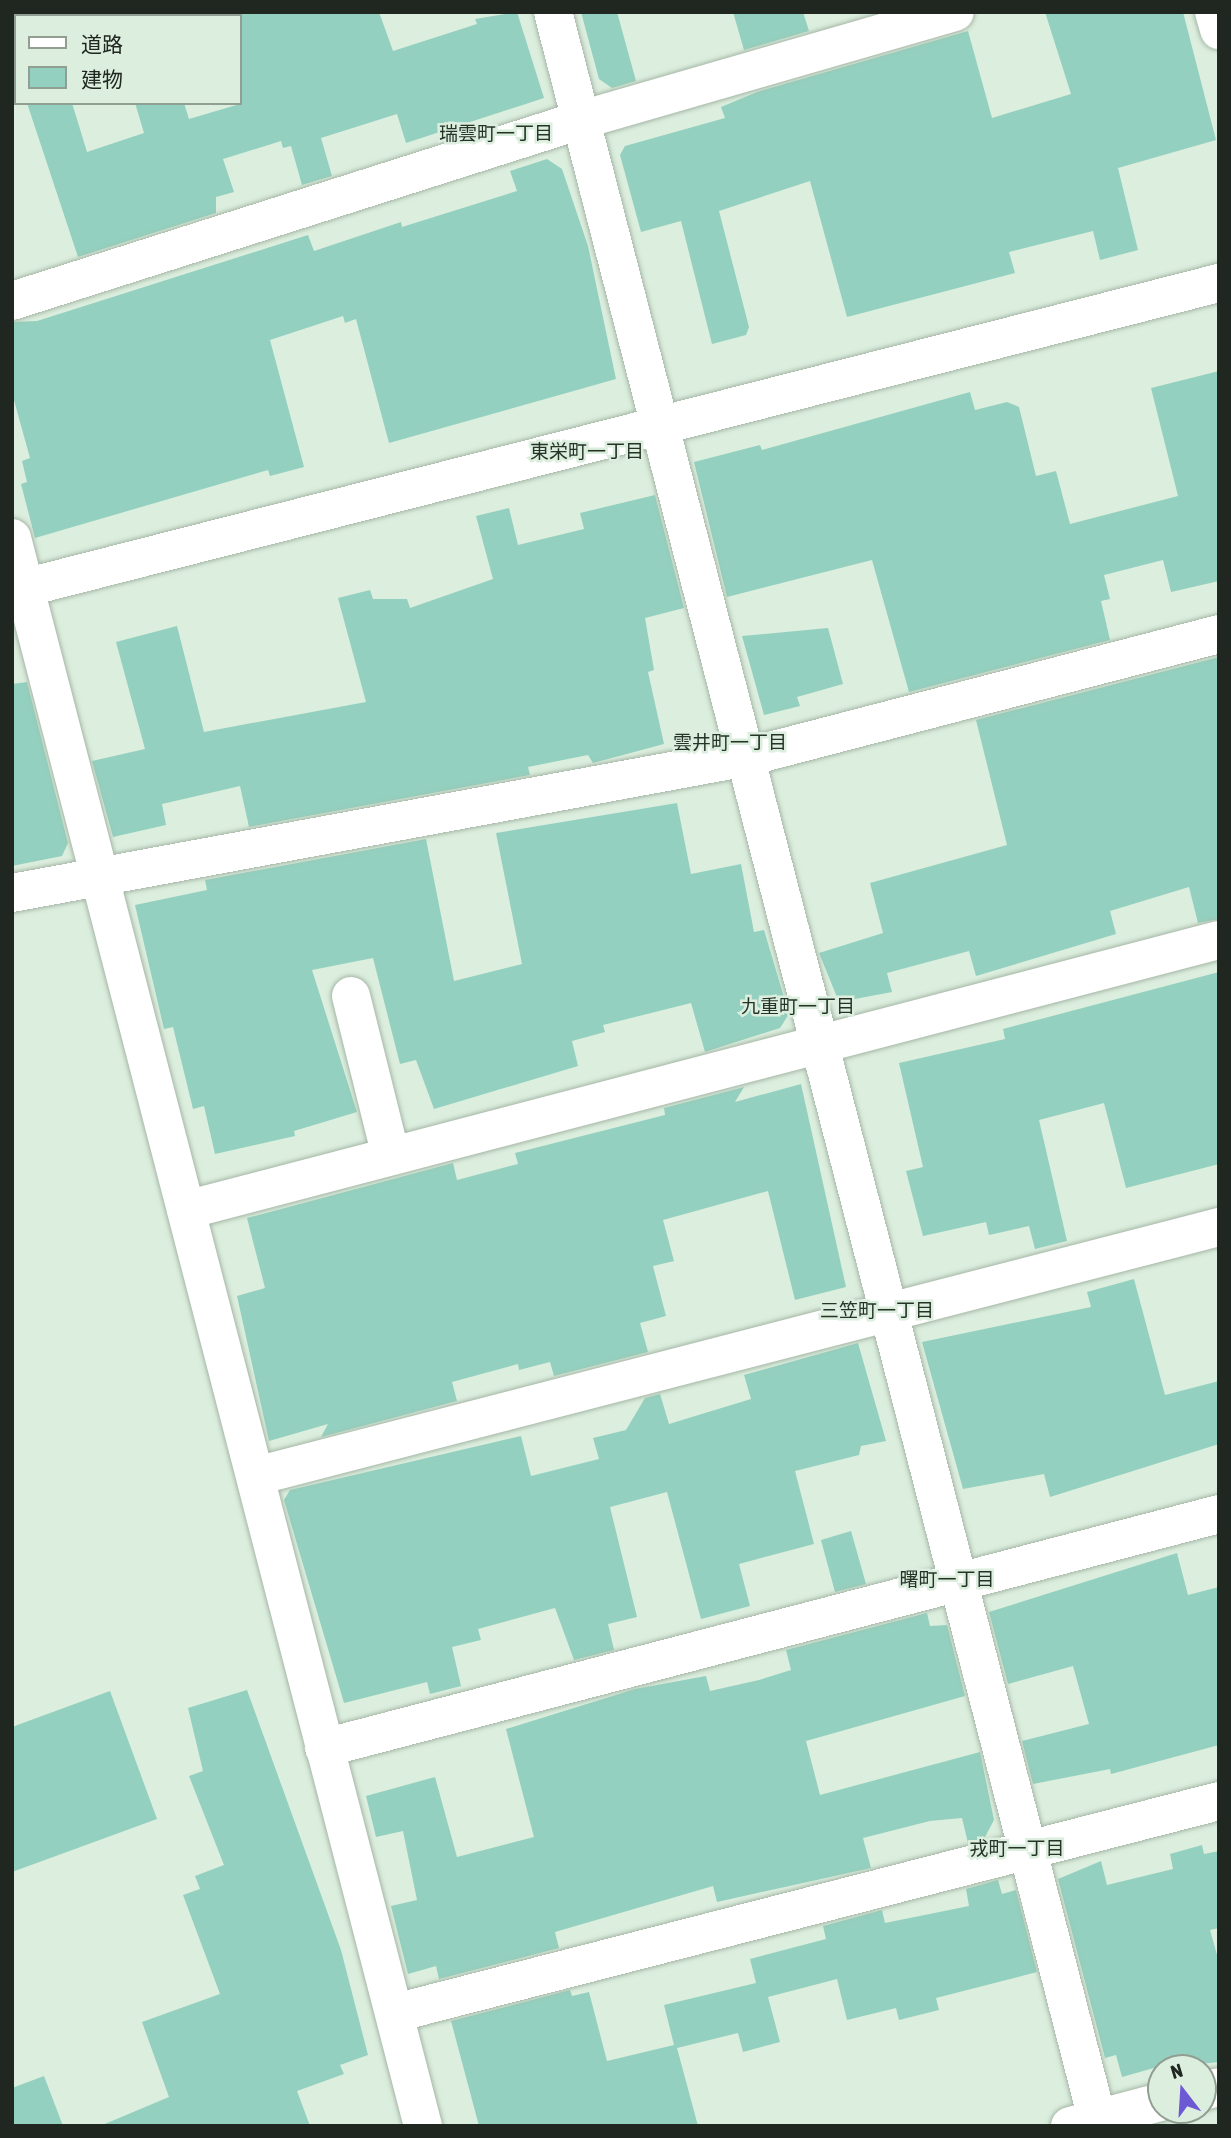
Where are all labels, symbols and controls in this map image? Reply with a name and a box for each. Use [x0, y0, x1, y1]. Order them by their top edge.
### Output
legend [14, 14, 242, 105]
text: 道路 [81, 32, 123, 56]
text: 建物 [81, 67, 123, 91]
district label: 瑞雲町一丁目 [439, 123, 553, 145]
district label: 東栄町一丁目 [530, 441, 644, 463]
district label: 雲井町一丁目 [673, 732, 787, 754]
district label: 九重町一丁目 [741, 996, 855, 1018]
district label: 三笠町一丁目 [820, 1300, 934, 1322]
district label: 曙町一丁目 [900, 1569, 994, 1591]
district label: 戎町一丁目 [970, 1838, 1064, 1860]
north arrow [1147, 2054, 1217, 2124]
text: N [1168, 2059, 1185, 2083]

